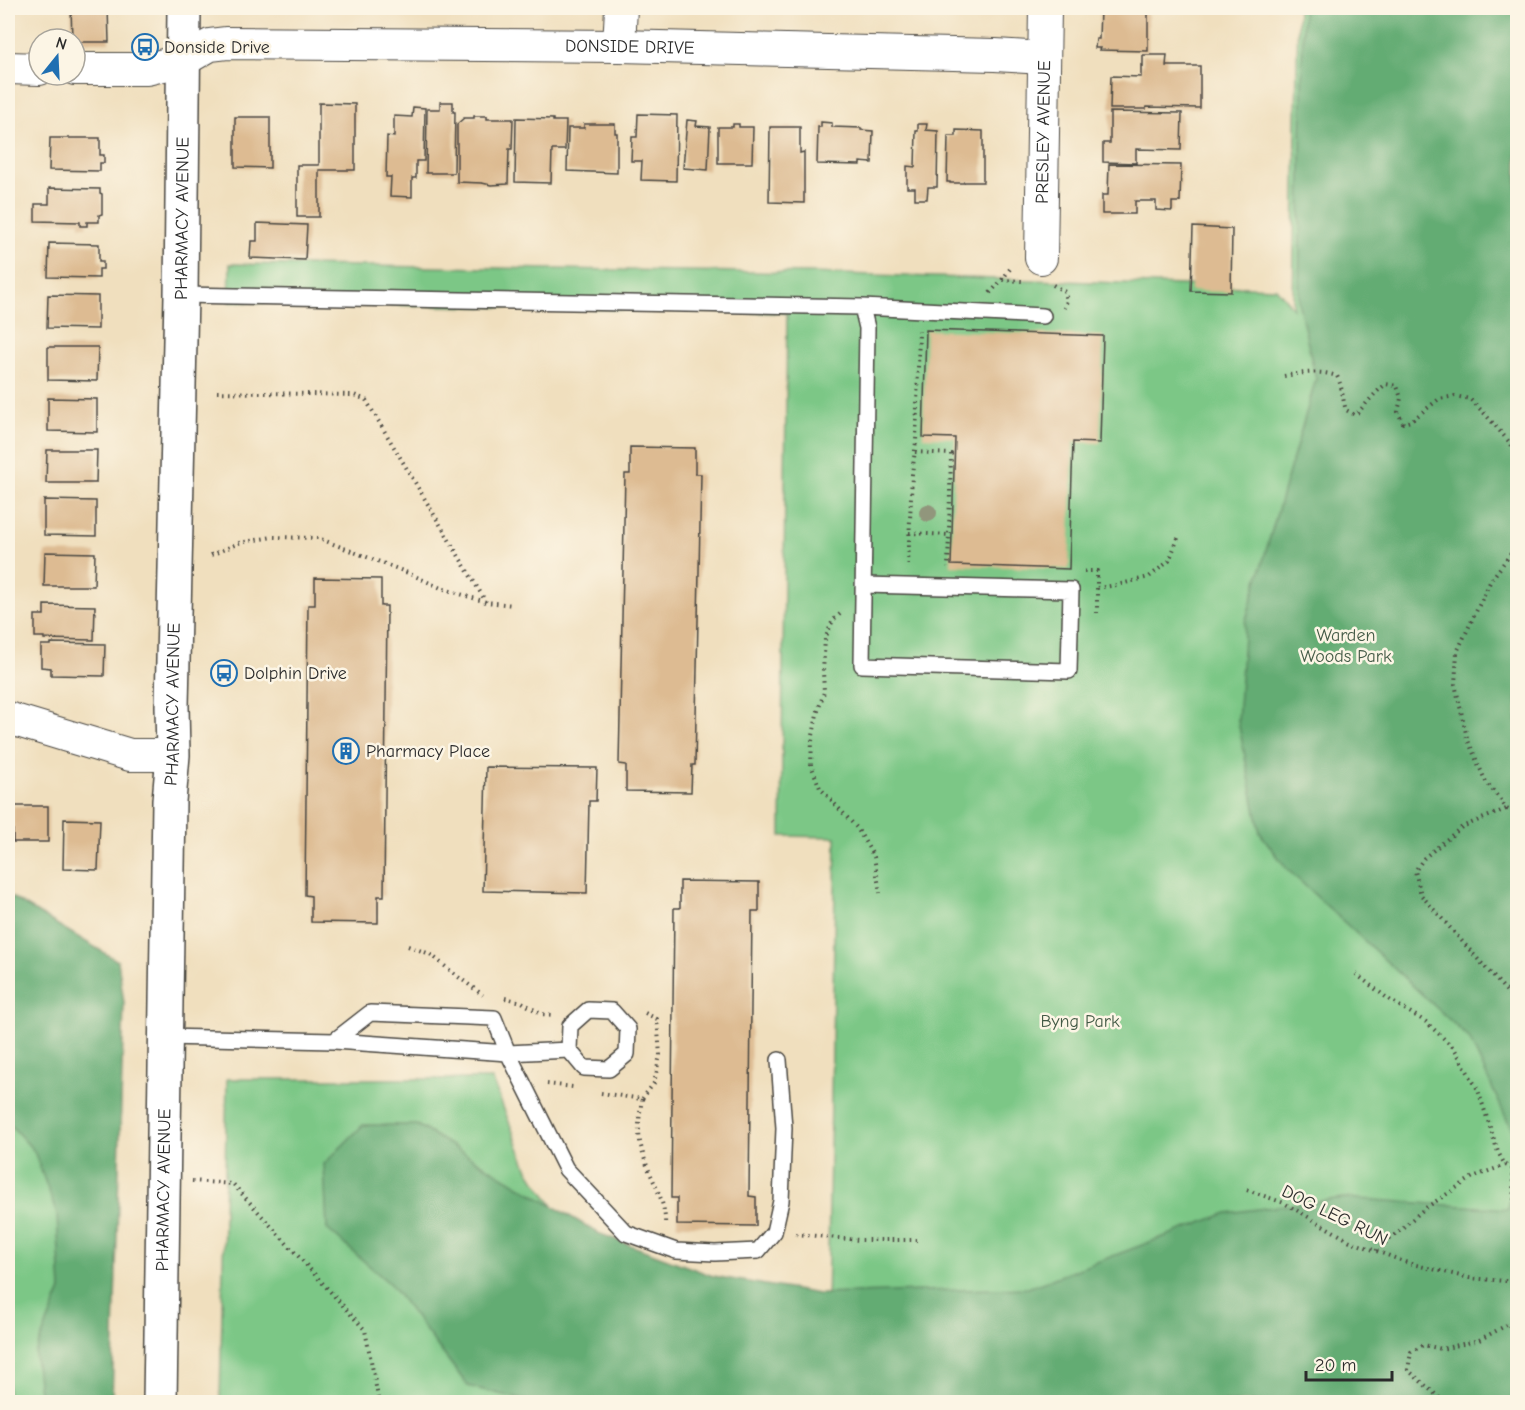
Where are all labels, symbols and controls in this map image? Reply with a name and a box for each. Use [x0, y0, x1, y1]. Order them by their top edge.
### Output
north arrow [27, 27, 87, 87]
bus stop icon: Donside Drive [130, 32, 160, 62]
text: N [54, 34, 69, 54]
street label: DONSIDE DRIVE [565, 36, 695, 59]
place label: Donside Drive [164, 37, 270, 58]
street label: PRESLEY AVENUE [1032, 60, 1055, 204]
street label: PHARMACY AVENUE [171, 137, 194, 300]
street label: PHARMACY AVENUE [160, 622, 185, 787]
park label: Warden Woods Park [1300, 625, 1392, 667]
bus stop icon: Dolphin Drive [209, 658, 239, 688]
place label: Dolphin Drive [244, 663, 347, 684]
building icon: Pharmacy Place [331, 736, 361, 766]
place label: Pharmacy Place [366, 741, 490, 762]
park label: Byng Park [1040, 1011, 1120, 1032]
street label: PHARMACY AVENUE [152, 1108, 175, 1272]
street label: DOG LEG RUN [1278, 1181, 1391, 1250]
scale bar [1306, 1344, 1392, 1382]
text: 20 m [1315, 1355, 1356, 1376]

